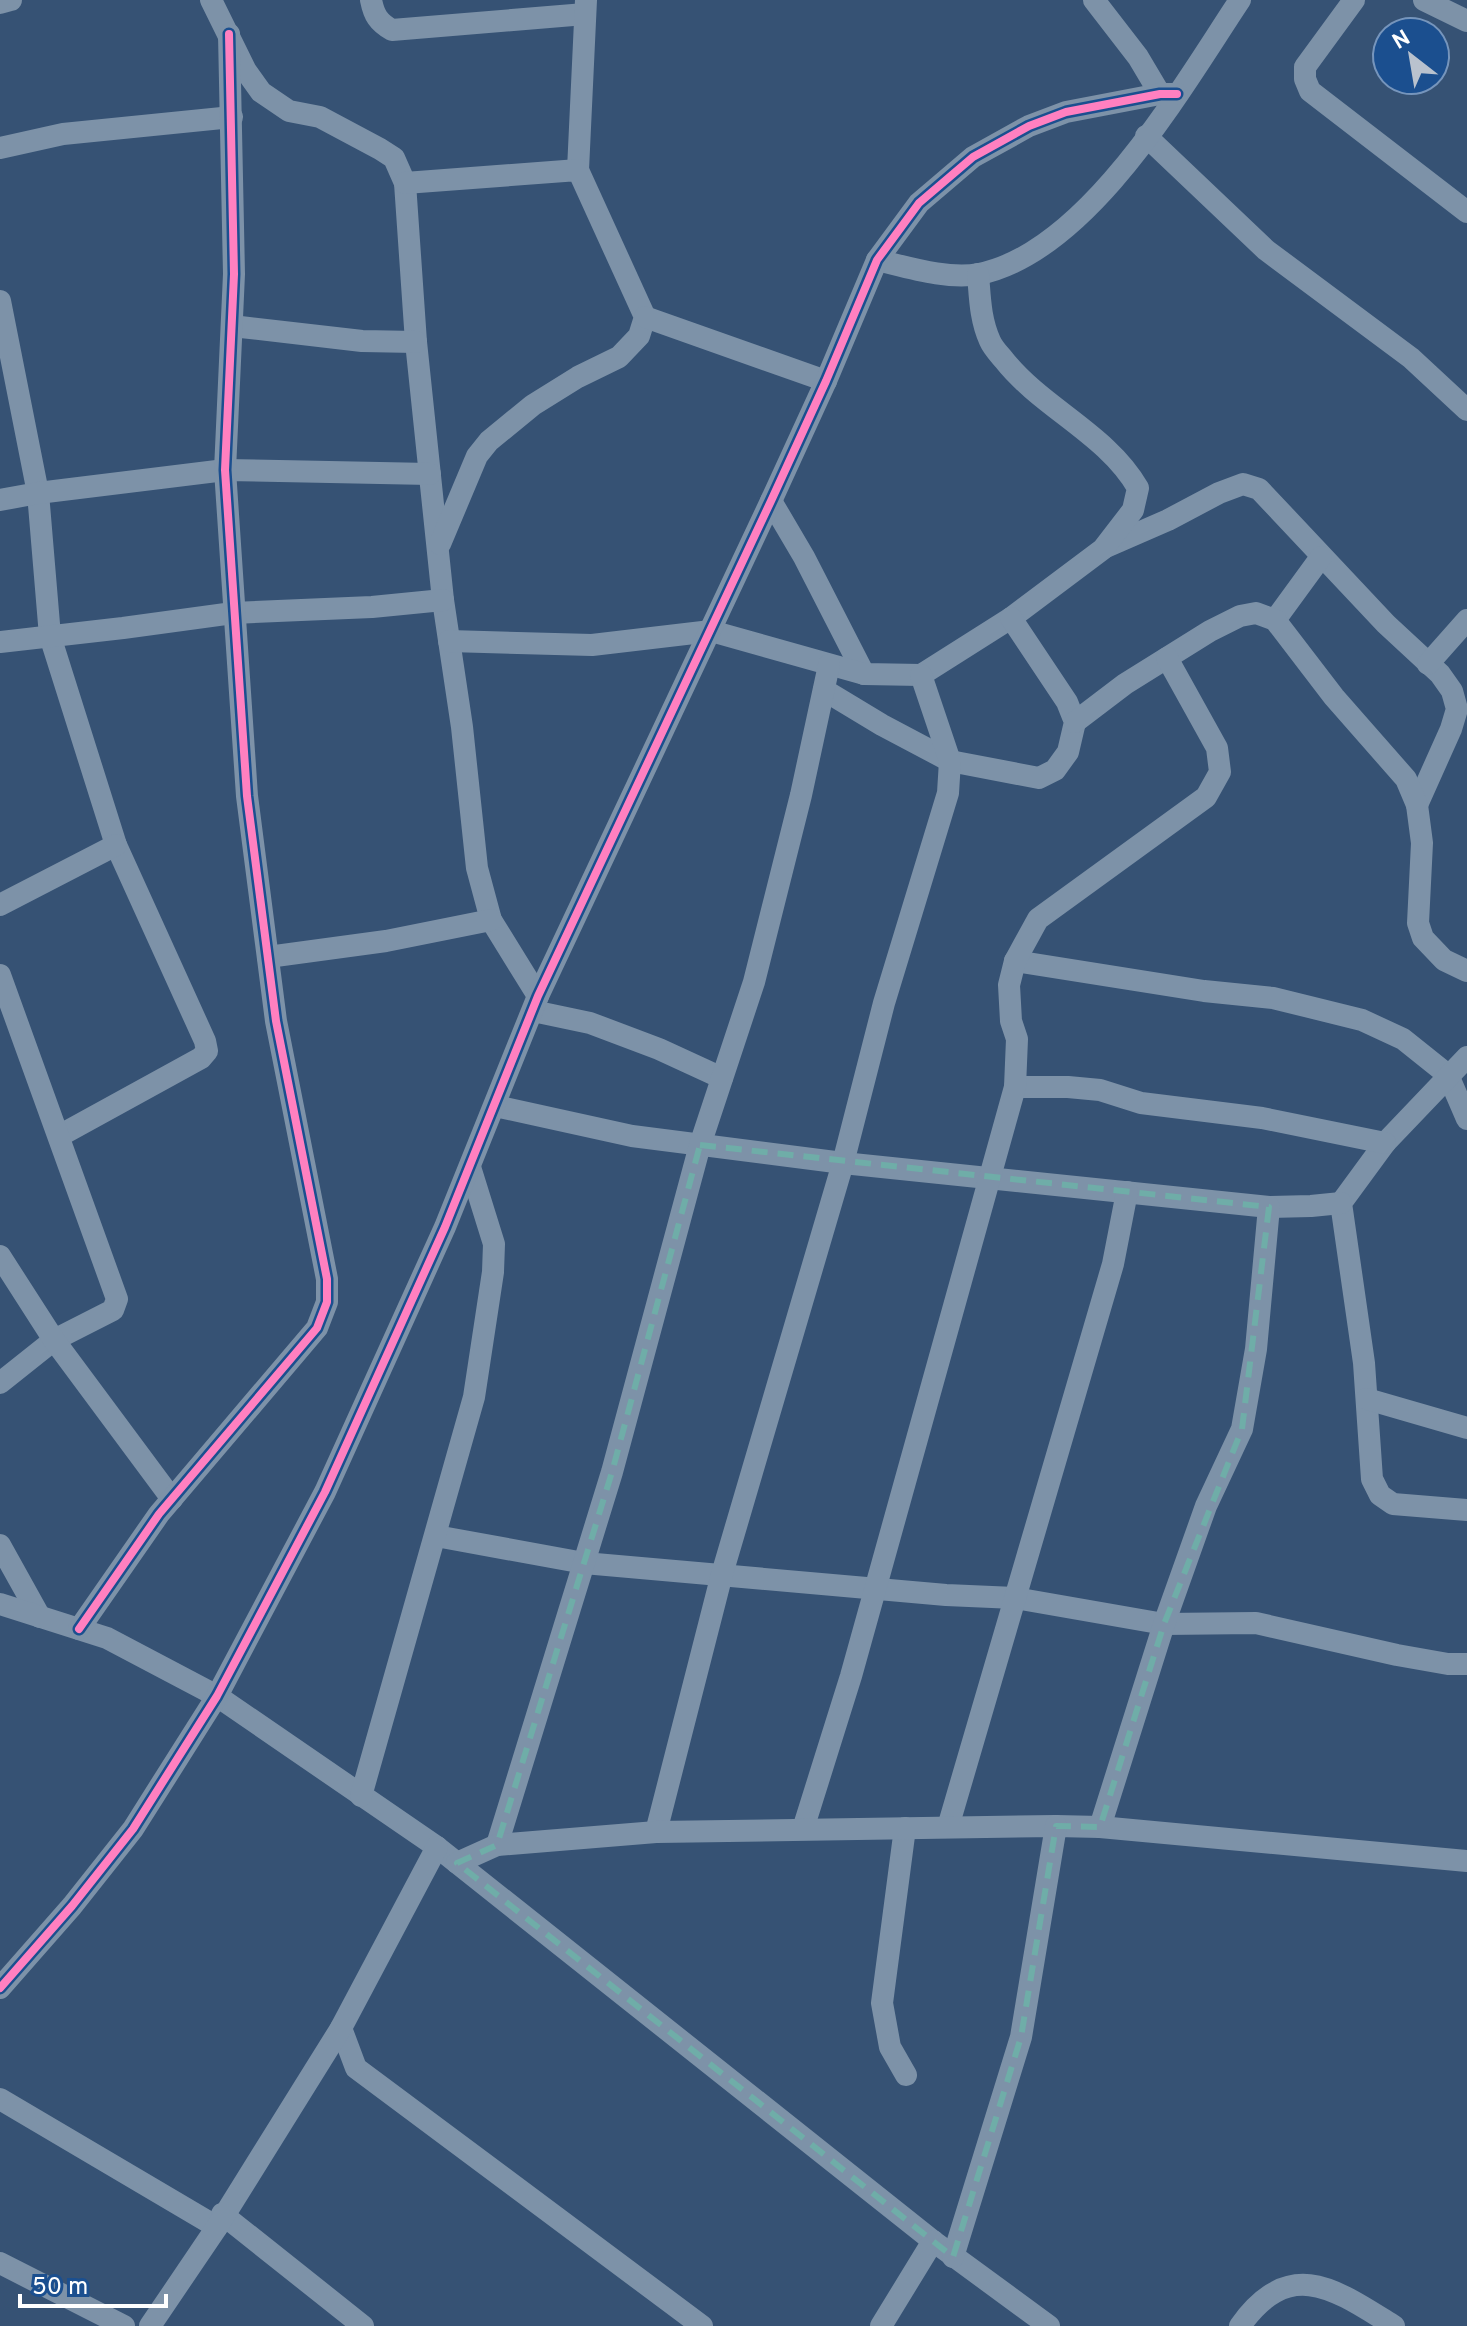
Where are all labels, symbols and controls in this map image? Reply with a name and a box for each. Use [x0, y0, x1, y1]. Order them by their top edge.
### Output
north arrow [1371, 16, 1451, 96]
text: N [1388, 25, 1416, 57]
scale bar [20, 2258, 166, 2308]
text: 50 m [32, 2273, 88, 2303]

